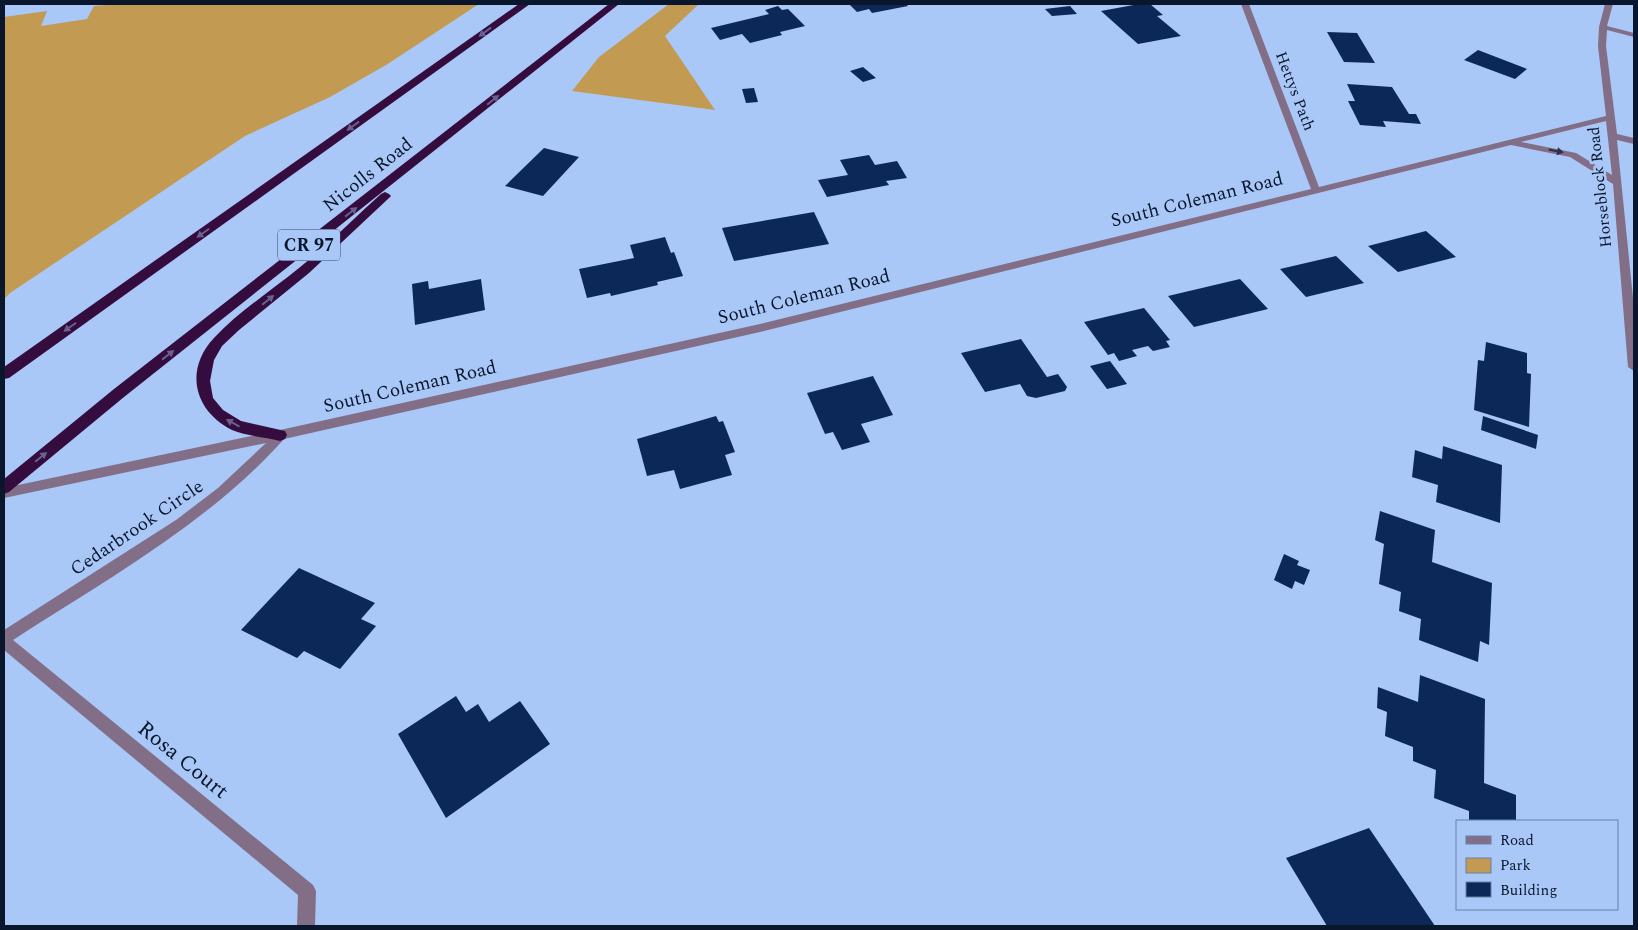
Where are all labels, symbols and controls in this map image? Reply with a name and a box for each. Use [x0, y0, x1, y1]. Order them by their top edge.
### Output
one-way arrow [478, 27, 492, 37]
street label: Hettys Path [1269, 48, 1321, 134]
one-way arrow [486, 95, 499, 106]
one-way arrow [346, 121, 359, 131]
street label: Horseblock Road [1582, 125, 1618, 249]
street label: Nicolls Road [317, 130, 419, 220]
one-way arrow [1548, 147, 1564, 155]
street label: South Coleman Road [1108, 165, 1286, 235]
one-way arrow [344, 206, 357, 217]
one-way arrow [196, 228, 210, 238]
road number: CR 97 [278, 230, 340, 260]
street label: South Coleman Road [715, 262, 893, 332]
one-way arrow [261, 295, 274, 306]
one-way arrow [63, 322, 77, 332]
one-way arrow [161, 349, 174, 360]
street label: South Coleman Road [321, 353, 499, 421]
one-way arrow [226, 419, 241, 427]
one-way arrow [35, 451, 48, 462]
street label: Cedarbrook Circle [64, 472, 210, 584]
street label: Rosa Court [130, 713, 236, 807]
legend [1456, 820, 1618, 910]
text: Road [1500, 829, 1534, 852]
text: Park [1500, 854, 1531, 877]
text: Building [1500, 879, 1557, 902]

